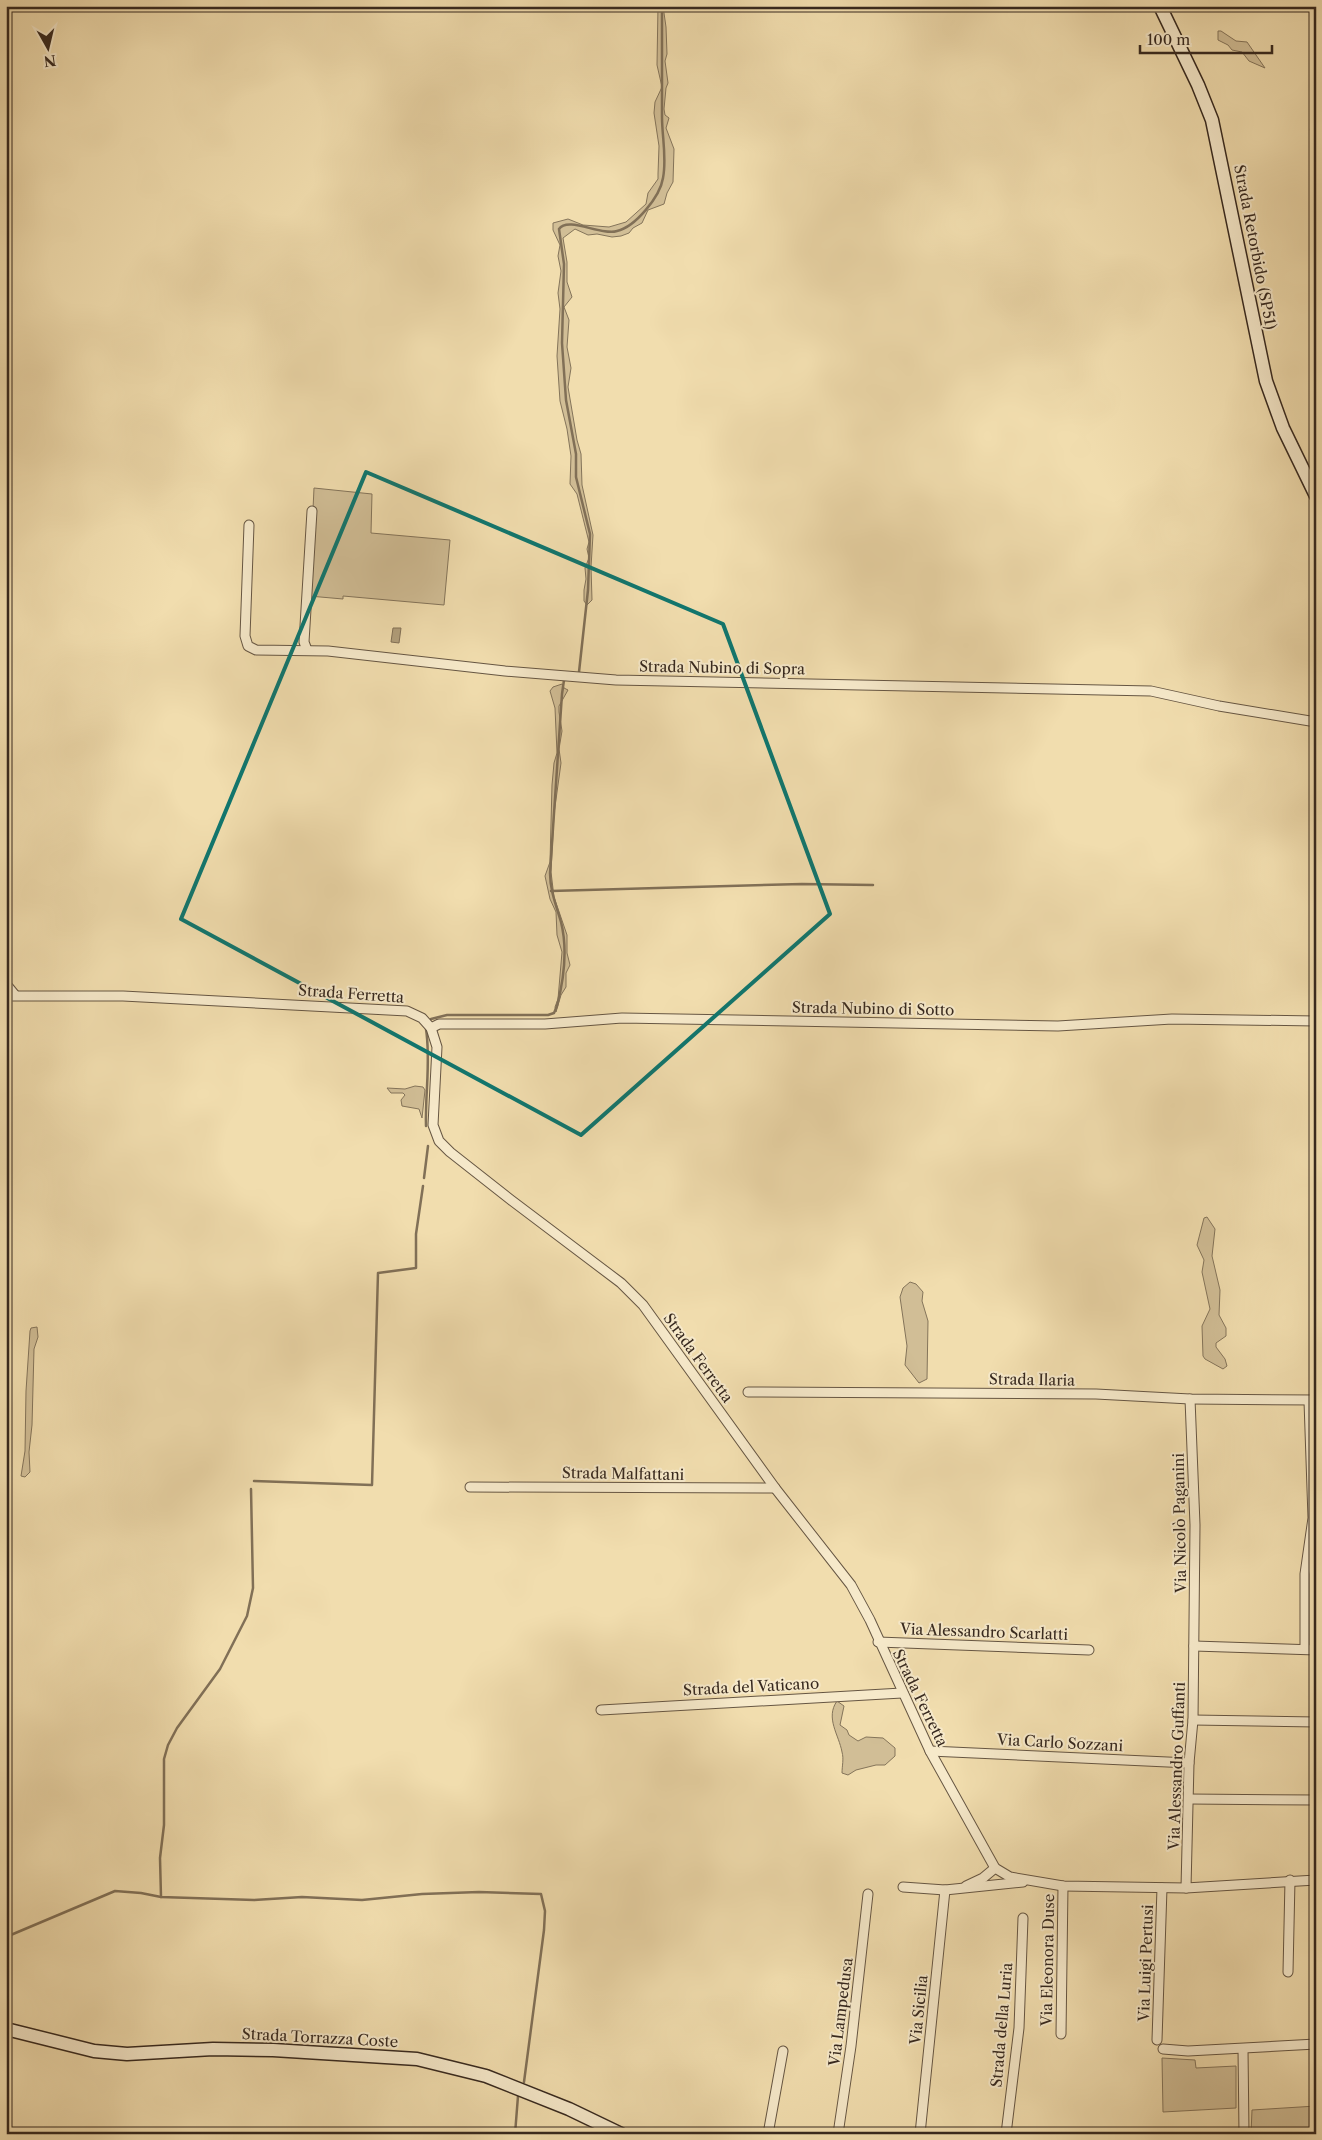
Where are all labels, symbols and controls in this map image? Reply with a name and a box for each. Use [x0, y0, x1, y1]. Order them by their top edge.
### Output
north arrow [22, 22, 72, 72]
scale bar [1140, 22, 1272, 54]
text: 100 m [1147, 30, 1190, 49]
text: N [43, 51, 57, 71]
street label: Strada Retorbido (SP51) [1230, 163, 1281, 331]
street label: Strada Nubino di Sopra [639, 657, 805, 678]
street label: Strada Ferretta [297, 980, 405, 1007]
street label: Strada Nubino di Sotto [792, 998, 954, 1019]
street label: Strada Ferretta [660, 1309, 737, 1406]
street label: Strada Ilaria [989, 1369, 1075, 1390]
street label: Via Nicolò Paganini [1169, 1452, 1190, 1594]
street label: Strada Malfattani [562, 1463, 685, 1484]
street label: Via Alessandro Scarlatti [899, 1619, 1069, 1644]
street label: Strada Ferretta [889, 1646, 952, 1750]
street label: Strada del Vaticano [682, 1673, 820, 1700]
street label: Via Alessandro Guffanti [1164, 1681, 1189, 1851]
street label: Via Carlo Sozzani [996, 1730, 1124, 1755]
street label: Via Eleonora Duse [1037, 1894, 1058, 2027]
street label: Via Luigi Pertusi [1134, 1904, 1157, 2023]
street label: Via Lampedusa [824, 1956, 857, 2068]
street label: Strada della Luria [987, 1962, 1016, 2088]
street label: Via Sicilia [905, 1974, 932, 2047]
street label: Strada Torrazza Coste [241, 2024, 399, 2051]

